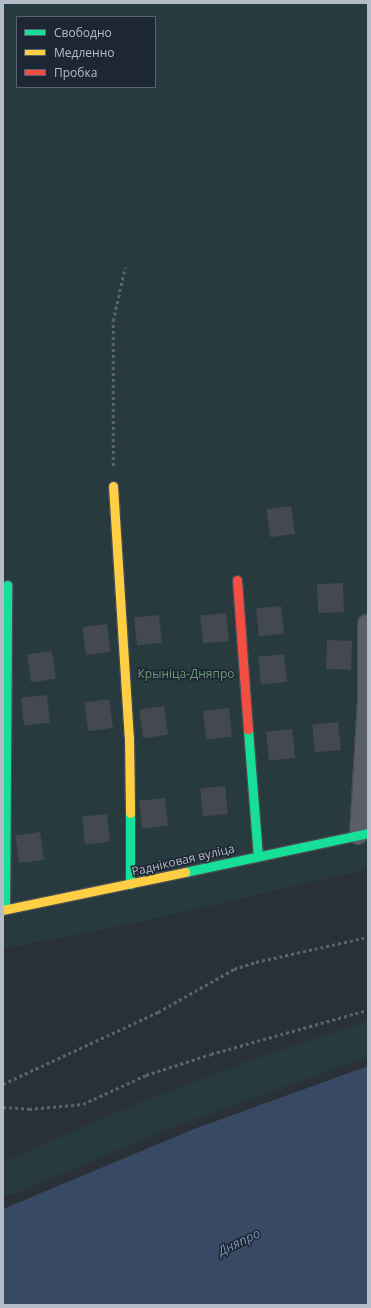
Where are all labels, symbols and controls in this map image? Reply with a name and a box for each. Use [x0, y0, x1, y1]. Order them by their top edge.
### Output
legend [16, 16, 156, 88]
text: Свободно [54, 24, 112, 41]
text: Медленно [54, 44, 114, 61]
text: Пробка [54, 64, 97, 81]
park label: Крыніца-Дняпро [138, 667, 234, 681]
street label: Радніковая вуліца [130, 841, 236, 879]
water label: Дняпро [215, 1225, 263, 1259]

